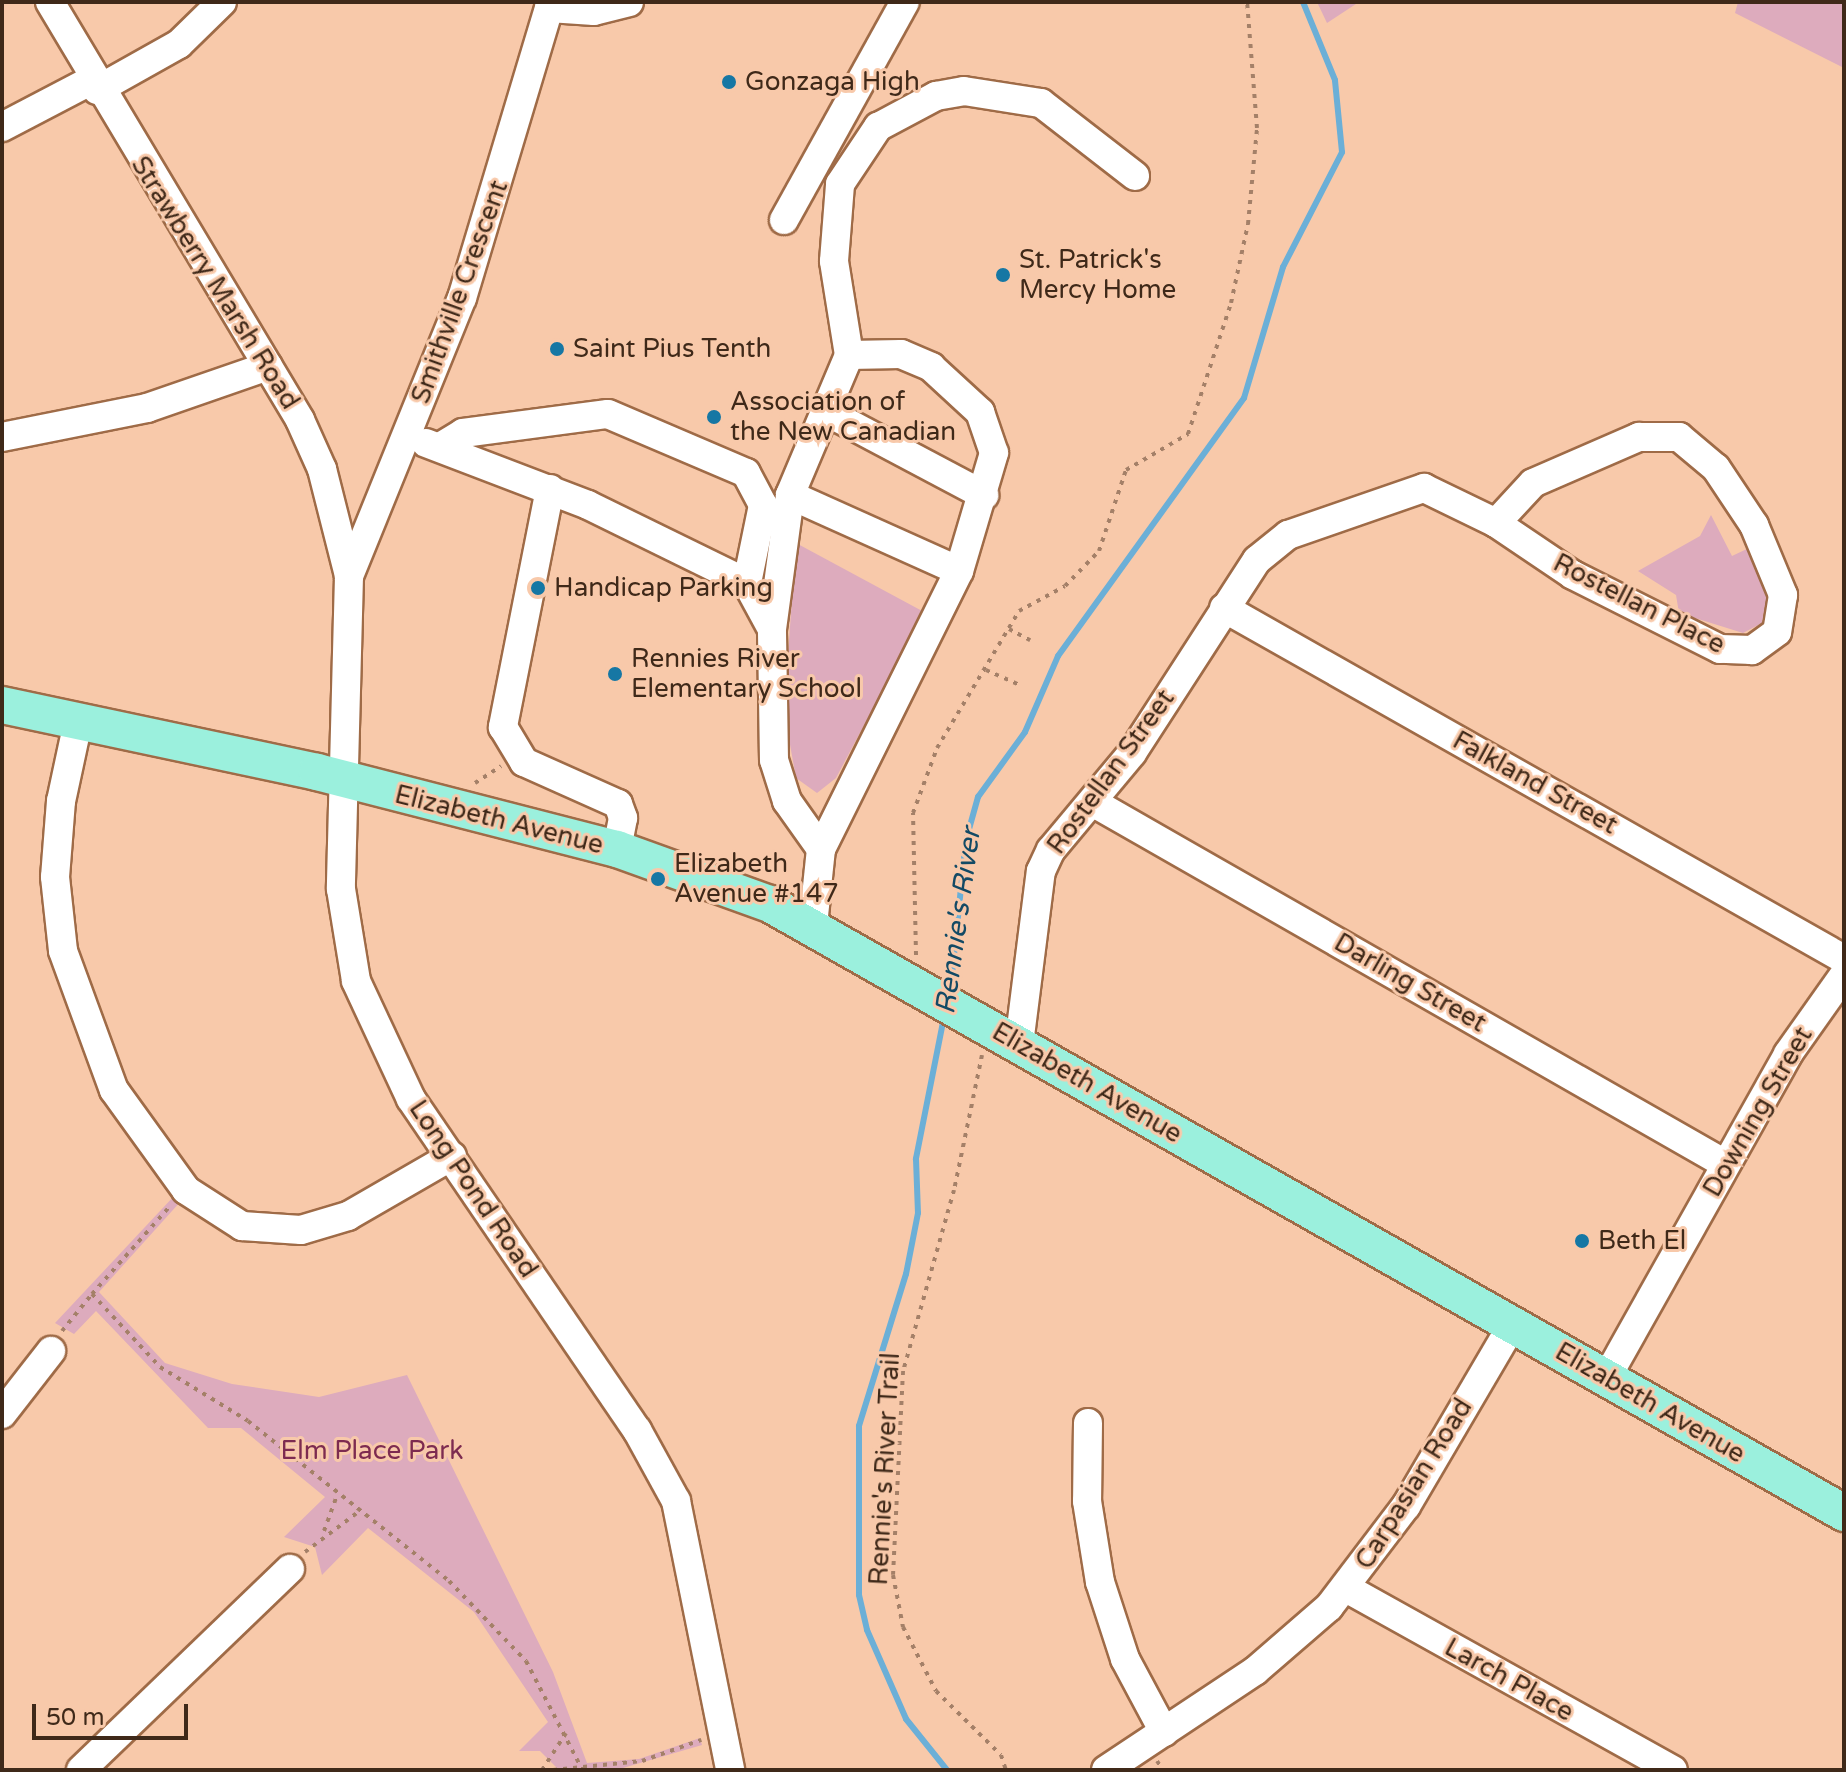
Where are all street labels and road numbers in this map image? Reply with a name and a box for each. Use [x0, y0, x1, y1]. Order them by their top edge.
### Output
street label: Strawberry Marsh Road [124, 151, 306, 415]
street label: Smithville Crescent [405, 176, 515, 408]
street label: Rostellan Place [1548, 547, 1730, 661]
street label: Rostellan Street [1041, 684, 1181, 860]
street label: Falkland Street [1447, 725, 1623, 841]
street label: Elizabeth Avenue [392, 779, 606, 861]
street label: Darling Street [1329, 927, 1491, 1039]
street label: Elizabeth Avenue [987, 1016, 1187, 1150]
street label: Downing Street [1697, 1022, 1819, 1202]
street label: Long Pond Road [402, 1094, 544, 1284]
street label: Elizabeth Avenue [1550, 1336, 1750, 1470]
street label: Rennie's River Trail [863, 1352, 907, 1586]
street label: Carpasian Road [1349, 1393, 1479, 1575]
street label: Larch Place [1439, 1632, 1579, 1728]

